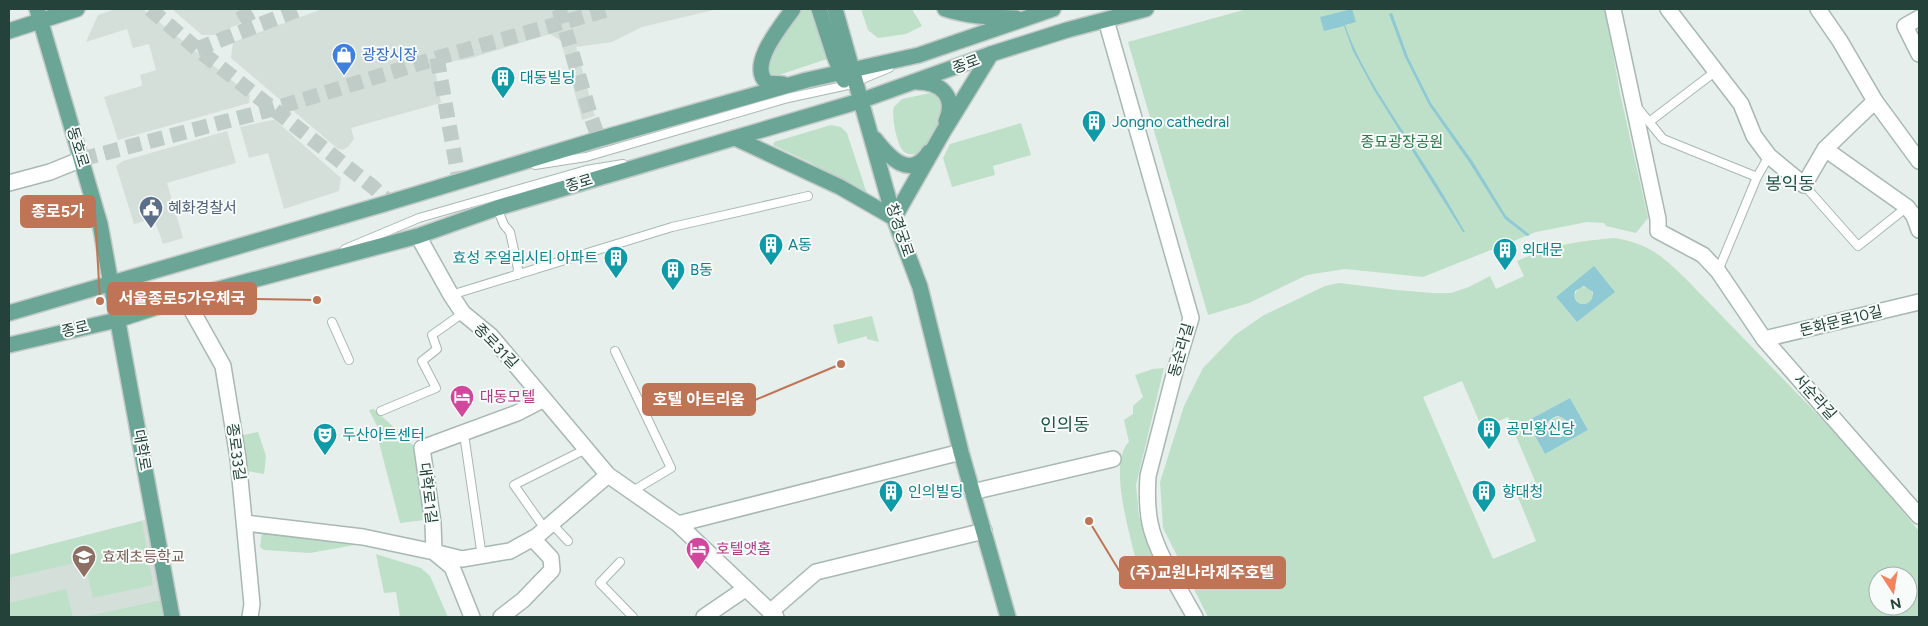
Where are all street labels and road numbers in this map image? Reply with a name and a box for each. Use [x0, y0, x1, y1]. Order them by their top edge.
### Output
street label: 종로 [950, 51, 982, 77]
street label: 동호로 [63, 125, 93, 169]
street label: 종로 [563, 170, 595, 196]
street label: 창경궁로 [883, 201, 917, 259]
street label: 돈화문로10길 [1798, 302, 1884, 340]
street label: 종로 [60, 317, 90, 341]
street label: 종로31길 [470, 320, 522, 372]
street label: 동순라길 [1165, 321, 1197, 379]
street label: 서순라길 [1790, 370, 1840, 424]
street label: 종로33길 [223, 422, 249, 482]
street label: 대학로 [130, 428, 154, 472]
street label: 대학로1길 [415, 461, 441, 525]

